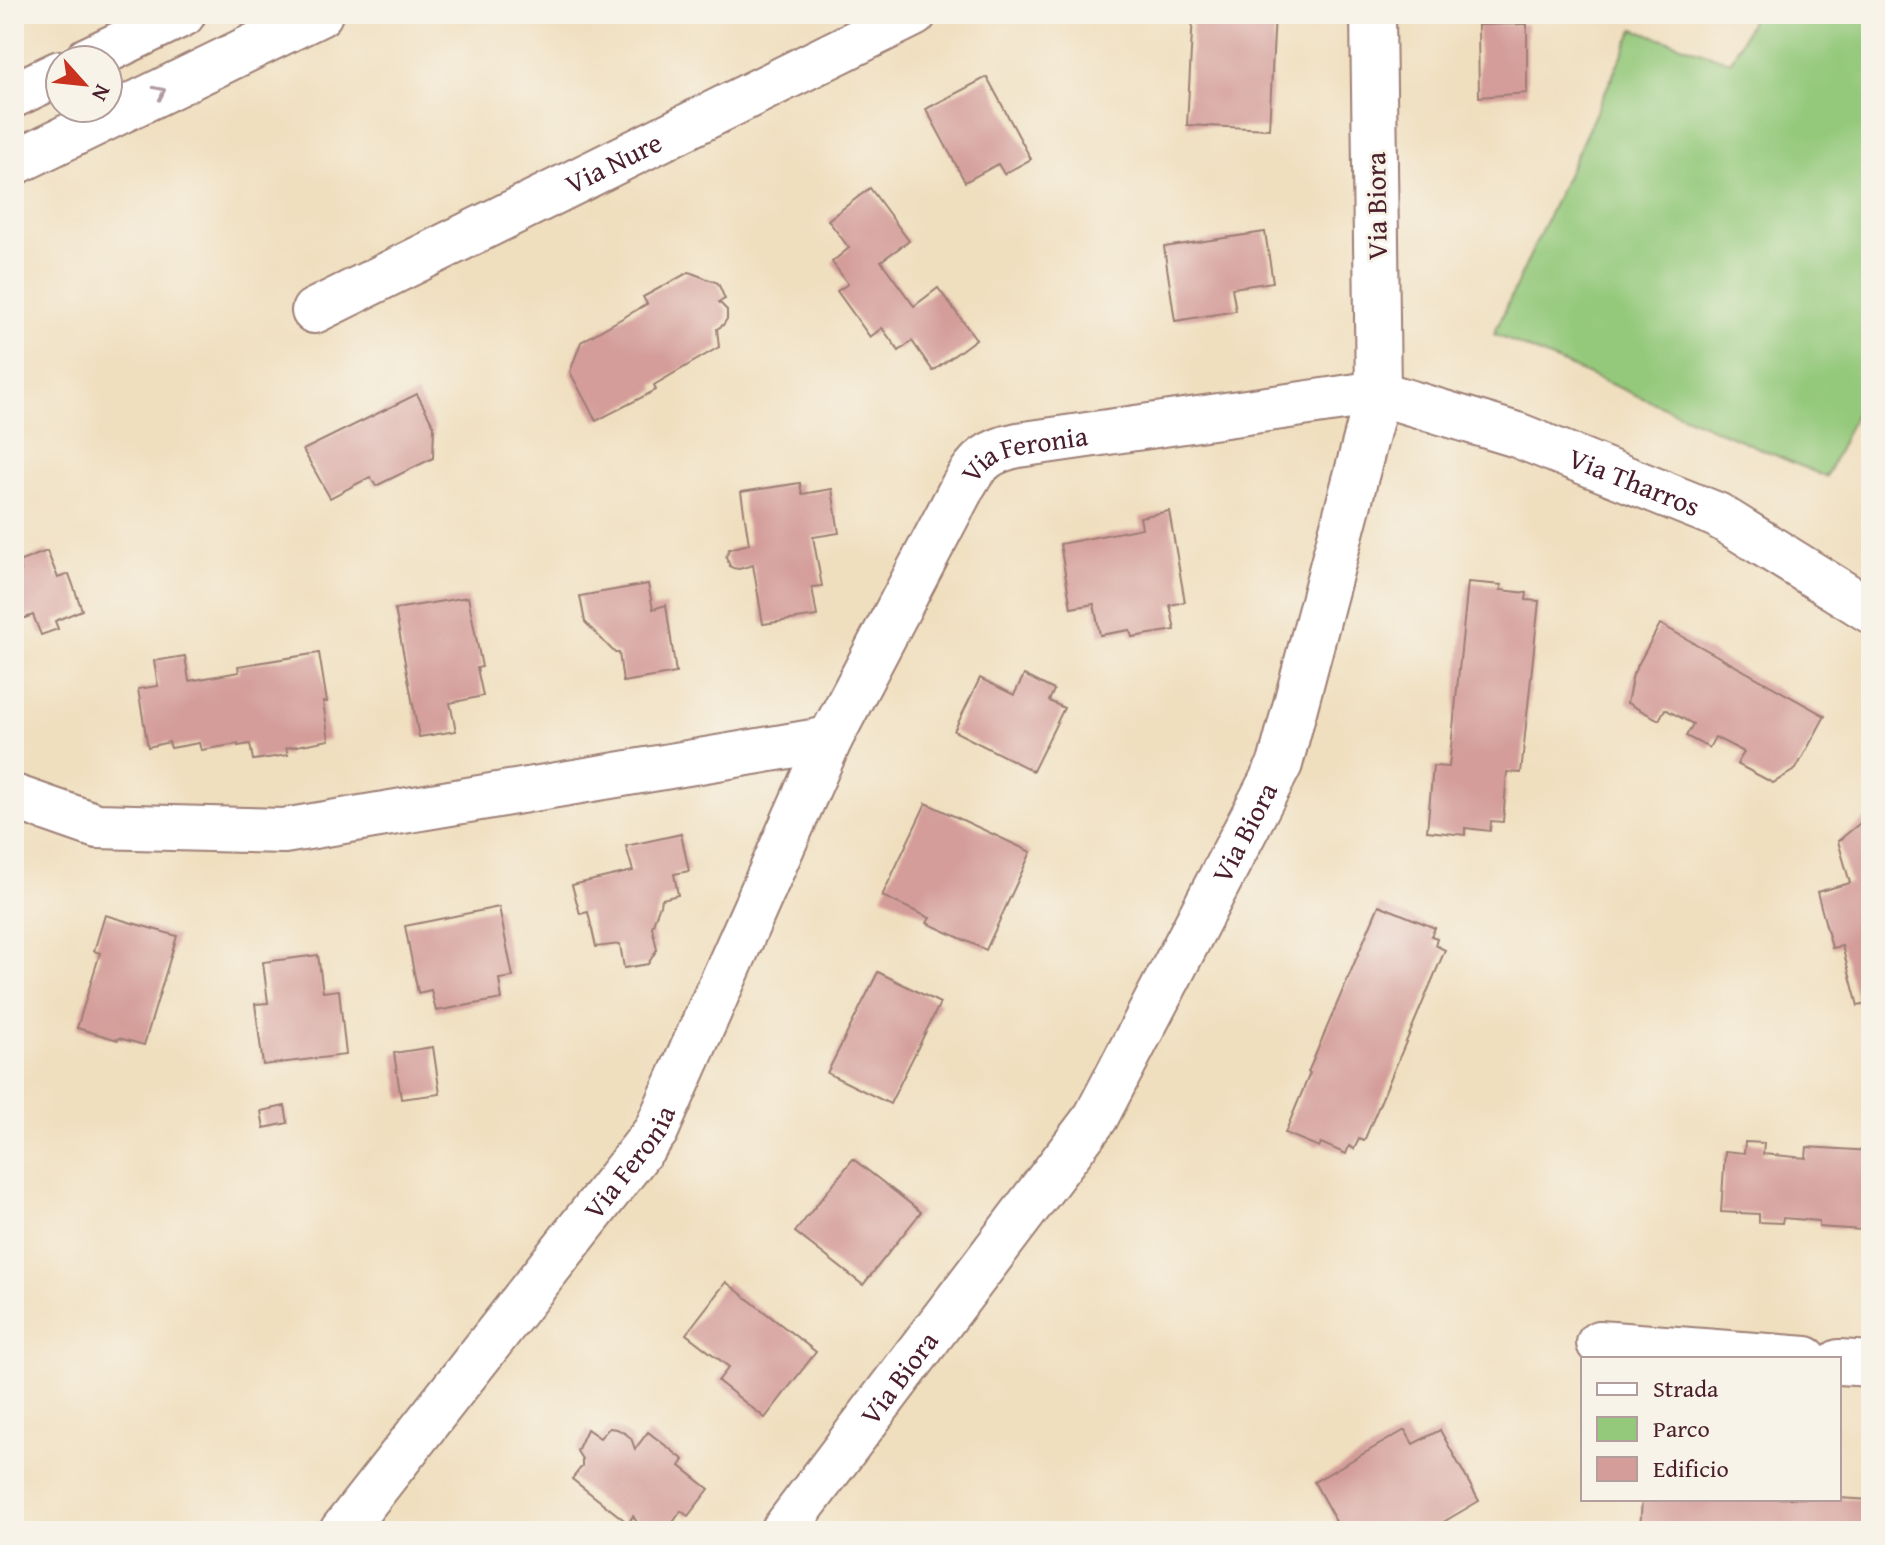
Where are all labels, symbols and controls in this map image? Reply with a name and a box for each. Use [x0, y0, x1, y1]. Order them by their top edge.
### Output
north arrow [44, 44, 124, 124]
text: N [84, 79, 119, 107]
one-way arrow [151, 86, 166, 102]
street label: Via Nure [558, 121, 669, 204]
street label: Via Biora [1354, 151, 1397, 260]
street label: Via Feronia [950, 414, 1091, 491]
street label: Via Tharros [1563, 437, 1706, 526]
street label: Via Biora [1201, 774, 1287, 890]
street label: Via Feronia [573, 1098, 685, 1228]
street label: Via Biora [849, 1321, 948, 1433]
legend [1581, 1357, 1841, 1501]
text: Strada [1653, 1371, 1719, 1406]
text: Parco [1653, 1411, 1710, 1446]
text: Edificio [1653, 1451, 1729, 1486]

